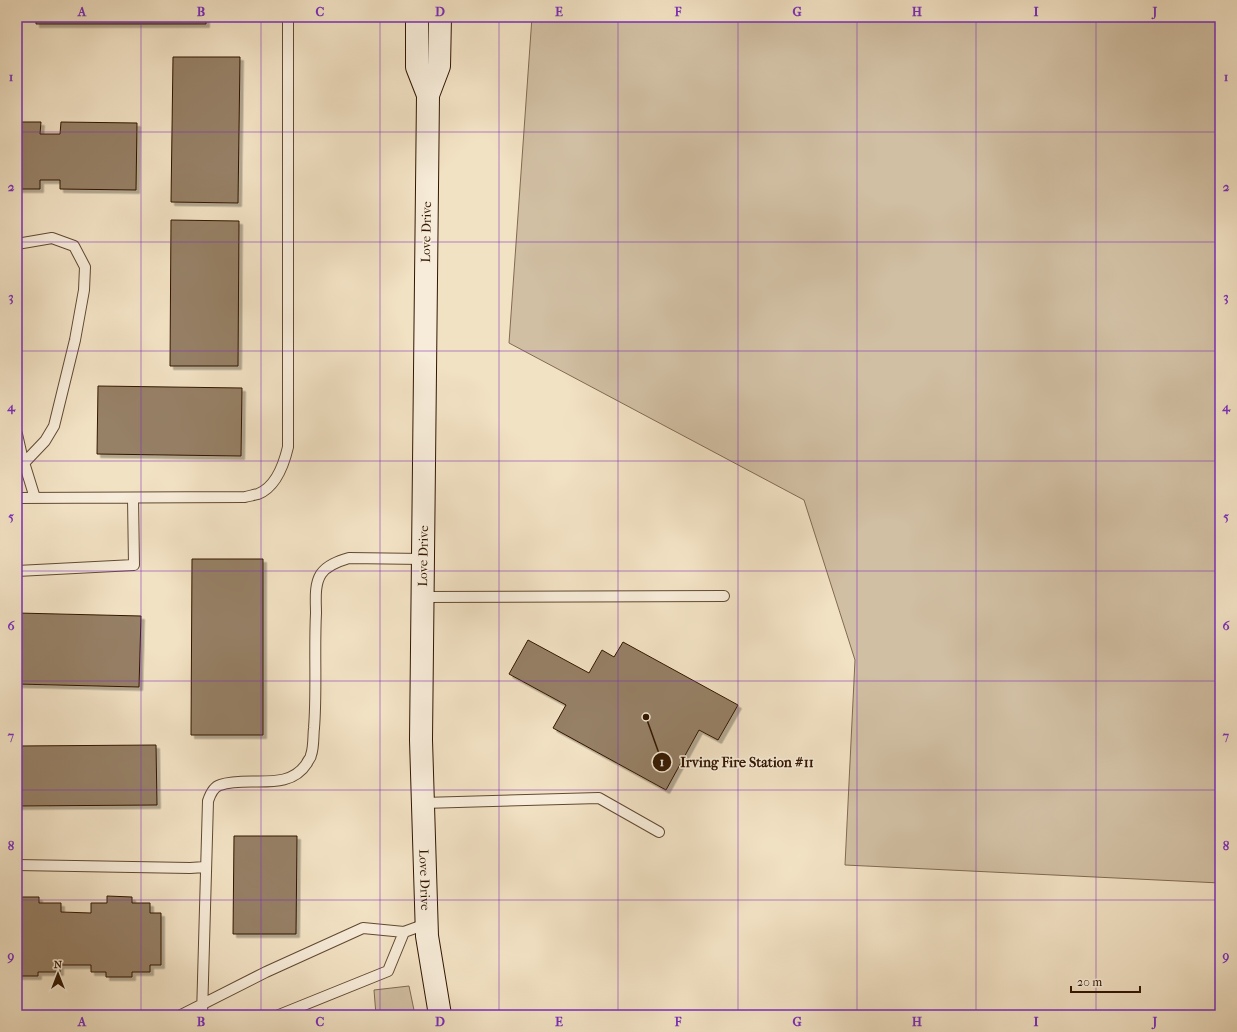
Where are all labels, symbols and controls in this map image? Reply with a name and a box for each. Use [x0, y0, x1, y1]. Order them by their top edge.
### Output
text: A [77, 4, 87, 19]
text: B [197, 4, 206, 19]
text: C [316, 4, 325, 19]
text: D [435, 4, 445, 19]
text: E [555, 4, 563, 19]
text: F [674, 4, 682, 19]
text: G [792, 4, 802, 19]
text: H [912, 4, 923, 19]
text: I [1033, 4, 1039, 19]
text: J [1151, 4, 1158, 20]
text: 1 [9, 69, 14, 84]
text: 1 [1224, 69, 1229, 84]
text: 2 [8, 179, 15, 194]
text: 2 [1223, 179, 1230, 194]
street label: Love Drive [418, 201, 434, 263]
text: 3 [8, 289, 14, 305]
text: 3 [1223, 289, 1229, 305]
text: 4 [6, 399, 16, 415]
text: 4 [1221, 399, 1231, 415]
text: 5 [8, 509, 14, 524]
text: 5 [1223, 509, 1229, 524]
street label: Love Drive [415, 525, 431, 587]
text: 6 [7, 618, 15, 633]
text: 6 [1222, 618, 1230, 633]
text: 7 [7, 728, 15, 743]
text: 7 [1222, 728, 1230, 743]
callout: Irving Fire Station #11 [652, 749, 821, 775]
text: Irving Fire Station #11 [680, 754, 814, 771]
text: 1 [660, 755, 664, 769]
text: 8 [8, 838, 15, 853]
text: 8 [1223, 838, 1230, 853]
street label: Love Drive [417, 849, 434, 911]
text: 9 [7, 948, 15, 964]
text: 9 [1222, 948, 1230, 964]
north arrow [38, 954, 78, 994]
text: N [54, 958, 63, 971]
scale bar [1071, 968, 1140, 994]
text: 20 m [1077, 975, 1102, 989]
text: A [77, 1014, 87, 1029]
text: B [197, 1014, 206, 1029]
text: C [316, 1014, 325, 1029]
text: D [435, 1014, 445, 1029]
text: E [555, 1014, 563, 1029]
text: F [674, 1014, 682, 1029]
text: G [792, 1014, 802, 1029]
text: H [912, 1014, 923, 1029]
text: I [1033, 1014, 1039, 1029]
text: J [1151, 1014, 1158, 1030]

